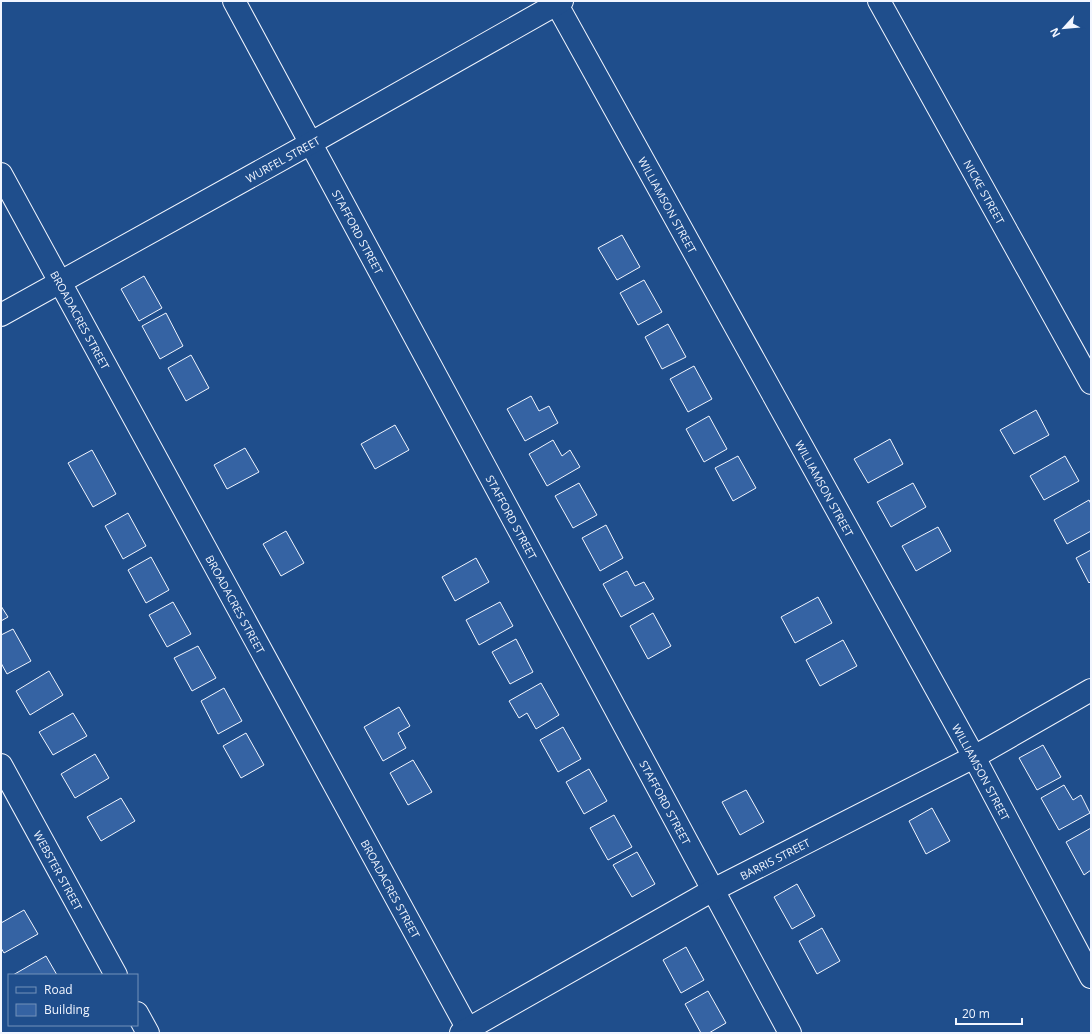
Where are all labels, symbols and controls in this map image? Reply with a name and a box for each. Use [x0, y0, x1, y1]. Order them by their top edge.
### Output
north arrow [1044, 8, 1084, 48]
text: N [1046, 25, 1063, 40]
street label: WURFEL STREET [243, 132, 322, 185]
street label: WILLIAMSON STREET [635, 154, 701, 256]
street label: NICKE STREET [961, 157, 1009, 226]
street label: STAFFORD STREET [329, 187, 387, 277]
street label: BROADACRES STREET [48, 268, 114, 372]
street label: WILLIAMSON STREET [792, 437, 858, 539]
street label: STAFFORD STREET [483, 472, 541, 562]
street label: BROADACRES STREET [203, 552, 269, 656]
street label: WILLIAMSON STREET [949, 721, 1014, 823]
street label: STAFFORD STREET [637, 757, 695, 847]
street label: WEBSTER STREET [31, 828, 86, 913]
street label: BARRIS STREET [737, 834, 812, 883]
street label: BROADACRES STREET [358, 836, 424, 940]
legend [8, 974, 138, 1026]
text: Road [44, 981, 73, 998]
scale bar [956, 1000, 1022, 1026]
text: Building [44, 1001, 90, 1018]
text: 20 m [962, 1005, 990, 1022]

